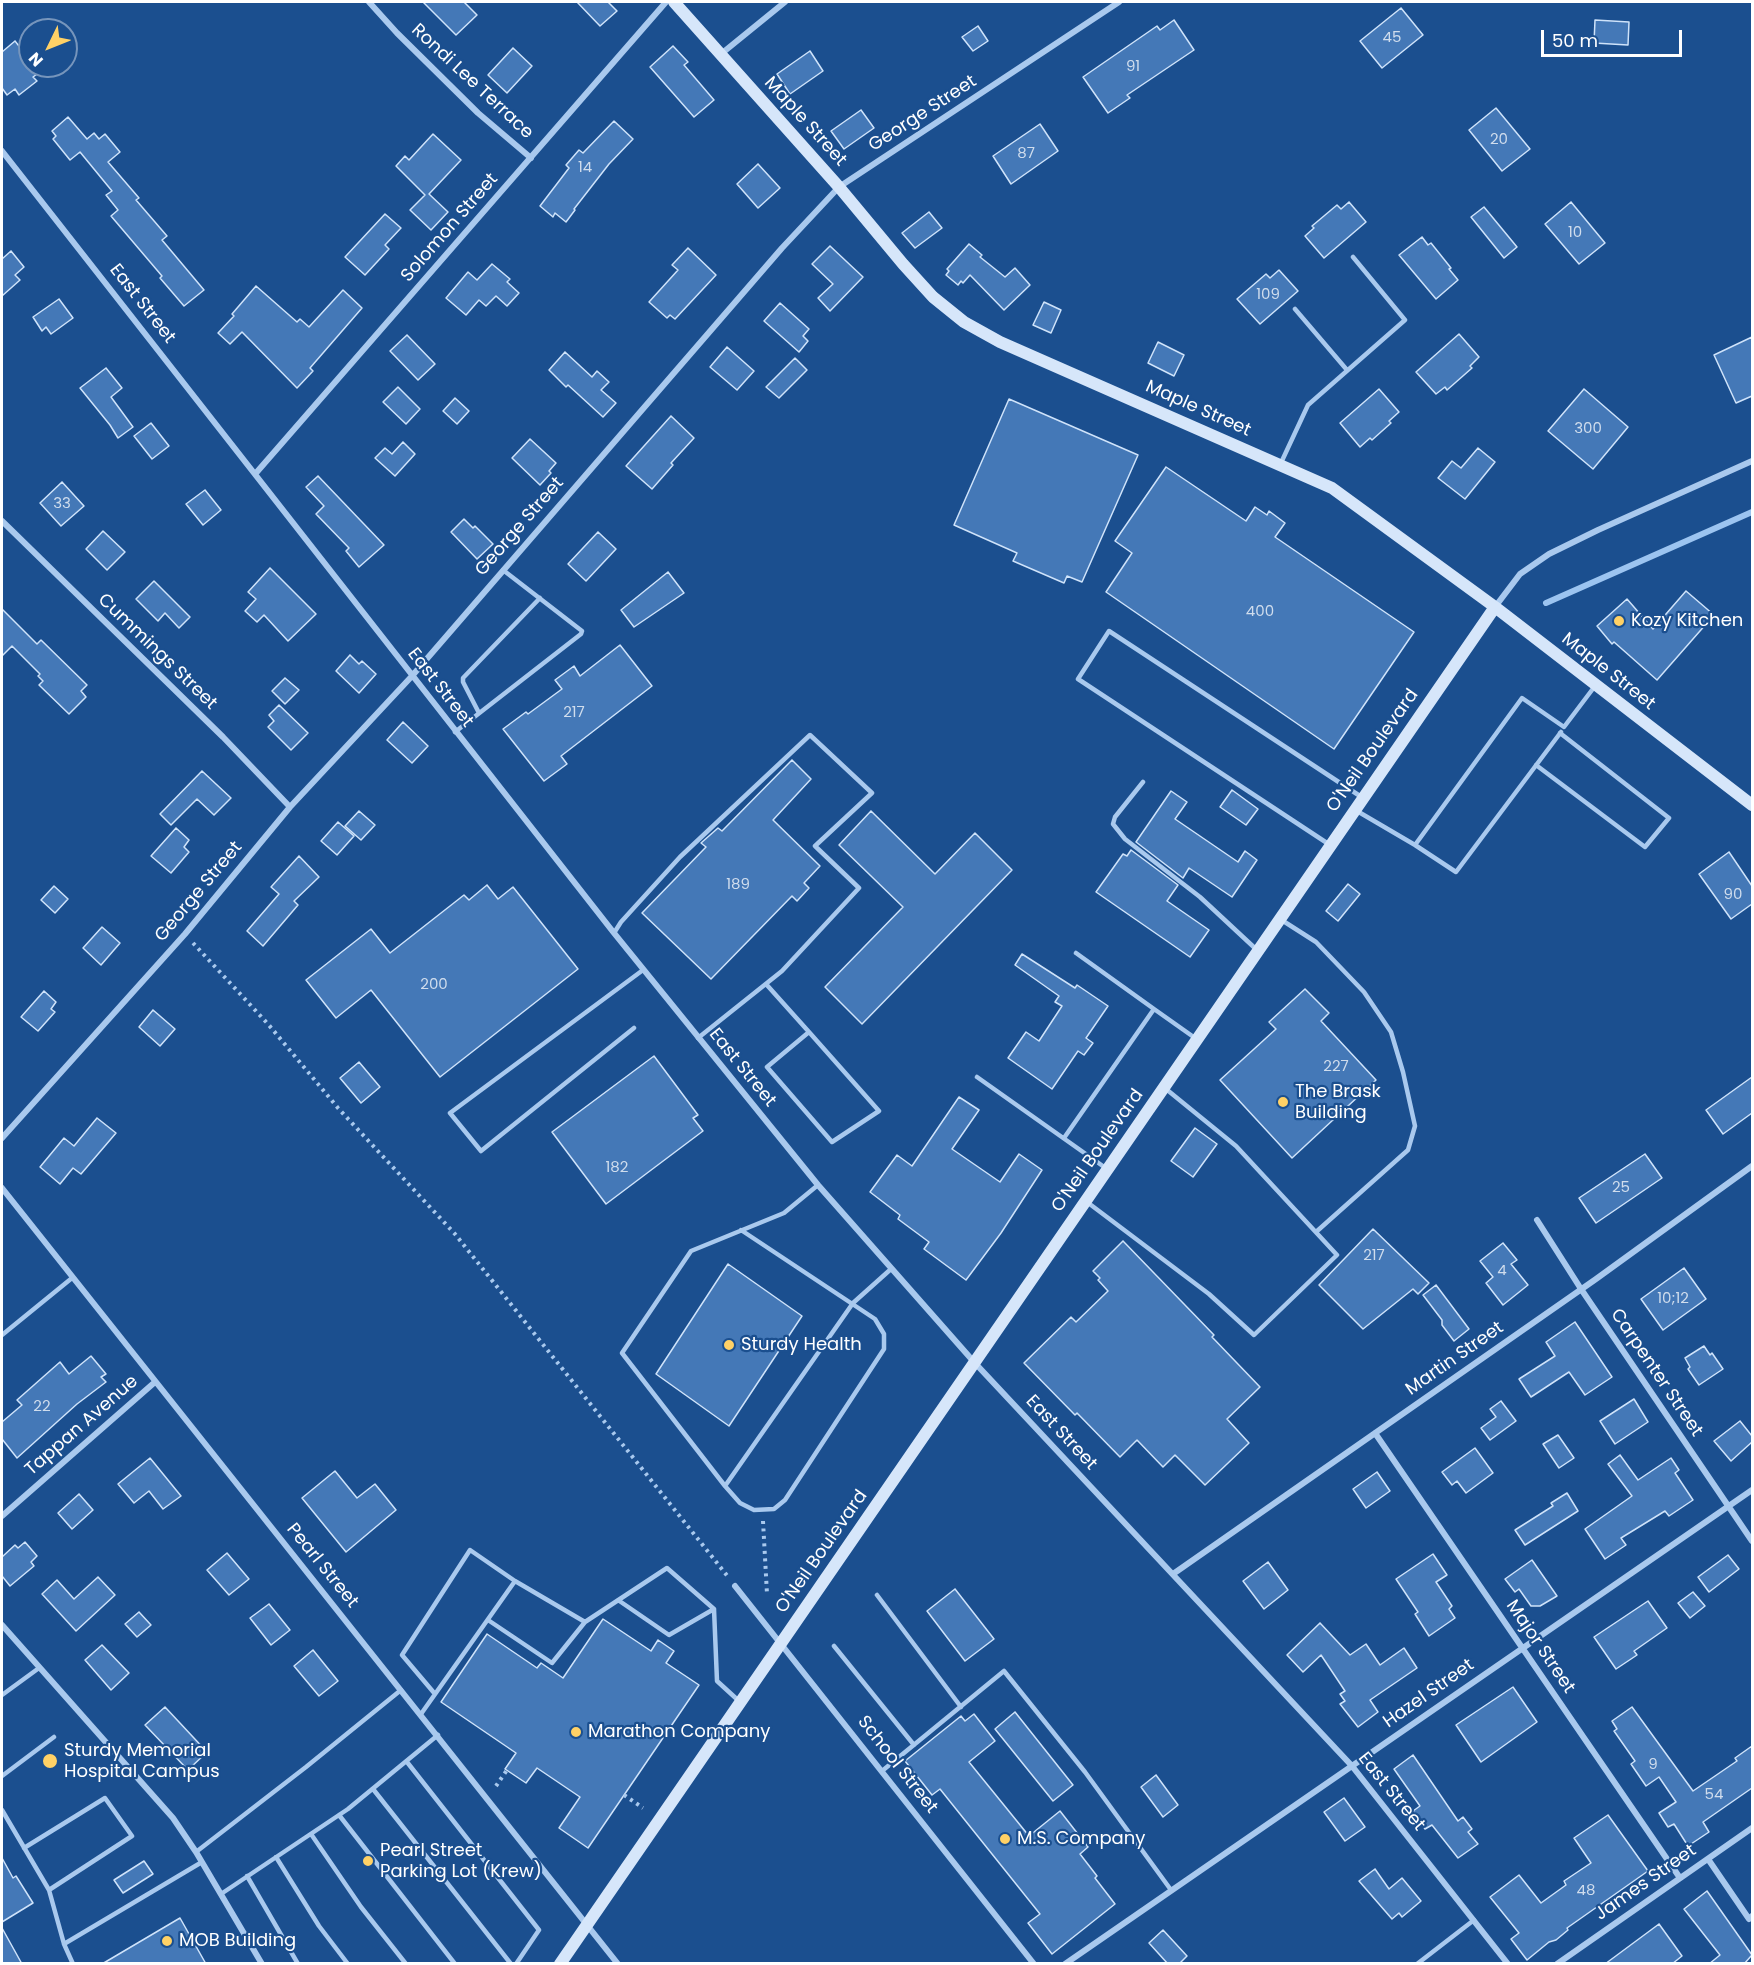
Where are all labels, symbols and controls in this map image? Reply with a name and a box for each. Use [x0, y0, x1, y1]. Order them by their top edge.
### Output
north arrow [18, 18, 78, 78]
scale bar [1544, 18, 1685, 56]
street label: Rondi Lee Terrace [407, 20, 537, 144]
text: 50 m [1552, 28, 1598, 53]
house number: 45 [1383, 29, 1401, 47]
text: N [23, 47, 48, 72]
house number: 91 [1126, 58, 1140, 76]
street label: George Street [865, 71, 981, 157]
street label: Maple Street [759, 73, 851, 171]
house number: 20 [1490, 131, 1508, 149]
house number: 87 [1017, 145, 1035, 163]
house number: 14 [578, 159, 592, 177]
street label: Solomon Street [397, 169, 503, 287]
house number: 10 [1568, 224, 1582, 242]
street label: East Street [104, 260, 180, 348]
house number: 109 [1256, 286, 1280, 304]
street label: Maple Street [1142, 376, 1254, 442]
house number: 300 [1574, 420, 1602, 438]
street label: George Street [471, 473, 569, 581]
house number: 33 [53, 495, 71, 513]
street label: Cummings Street [93, 590, 221, 714]
house number: 400 [1246, 603, 1274, 621]
place label: Kozy Kitchen [1631, 610, 1743, 632]
marker: Kozy Kitchen [1612, 614, 1626, 628]
street label: Maple Street [1557, 629, 1659, 715]
street label: East Street [402, 644, 478, 732]
street label: O'Neil Boulevard [1322, 685, 1424, 817]
house number: 217 [563, 704, 585, 722]
street label: George Street [151, 837, 247, 947]
house number: 189 [726, 876, 750, 894]
house number: 90 [1724, 886, 1742, 904]
house number: 200 [420, 976, 448, 994]
street label: East Street [704, 1024, 780, 1112]
house number: 227 [1323, 1058, 1349, 1076]
place label: The Brask Building [1295, 1081, 1381, 1124]
street label: O'Neil Boulevard [1047, 1085, 1149, 1217]
marker: The Brask Building [1276, 1095, 1290, 1109]
house number: 182 [606, 1159, 628, 1177]
house number: 25 [1612, 1179, 1630, 1197]
house number: 217 [1363, 1247, 1385, 1265]
house number: 4 [1497, 1262, 1507, 1280]
house number: 10;12 [1657, 1290, 1689, 1308]
street label: Carpenter Street [1605, 1305, 1707, 1441]
street label: Martin Street [1402, 1317, 1508, 1401]
place label: Sturdy Health [741, 1334, 862, 1356]
marker: Sturdy Health [722, 1338, 736, 1352]
street label: Tappan Avenue [21, 1371, 143, 1481]
street label: East Street [1021, 1391, 1101, 1475]
house number: 22 [33, 1398, 51, 1416]
street label: O'Neil Boulevard [771, 1486, 873, 1618]
street label: Pearl Street [281, 1519, 363, 1613]
street label: Major Street [1501, 1596, 1579, 1698]
street label: Hazel Street [1379, 1655, 1479, 1733]
street label: School Street [852, 1712, 942, 1818]
place label: Marathon Company [588, 1721, 770, 1743]
marker: Marathon Company [569, 1725, 583, 1739]
place label: Sturdy Memorial Hospital Campus [64, 1740, 220, 1782]
street label: East Street [1353, 1748, 1429, 1836]
marker: Sturdy Memorial Hospital Campus [41, 1752, 59, 1770]
house number: 9 [1648, 1756, 1658, 1774]
house number: 54 [1705, 1786, 1723, 1804]
place label: M.S. Company [1017, 1828, 1145, 1850]
marker: M.S. Company [998, 1832, 1012, 1846]
place label: Pearl Street Parking Lot (Krew) [380, 1840, 542, 1882]
street label: James Street [1591, 1840, 1701, 1926]
marker: Pearl Street Parking Lot (Krew) [361, 1854, 375, 1868]
house number: 48 [1577, 1882, 1595, 1900]
place label: MOB Building [179, 1930, 296, 1952]
marker: MOB Building [160, 1934, 174, 1948]

